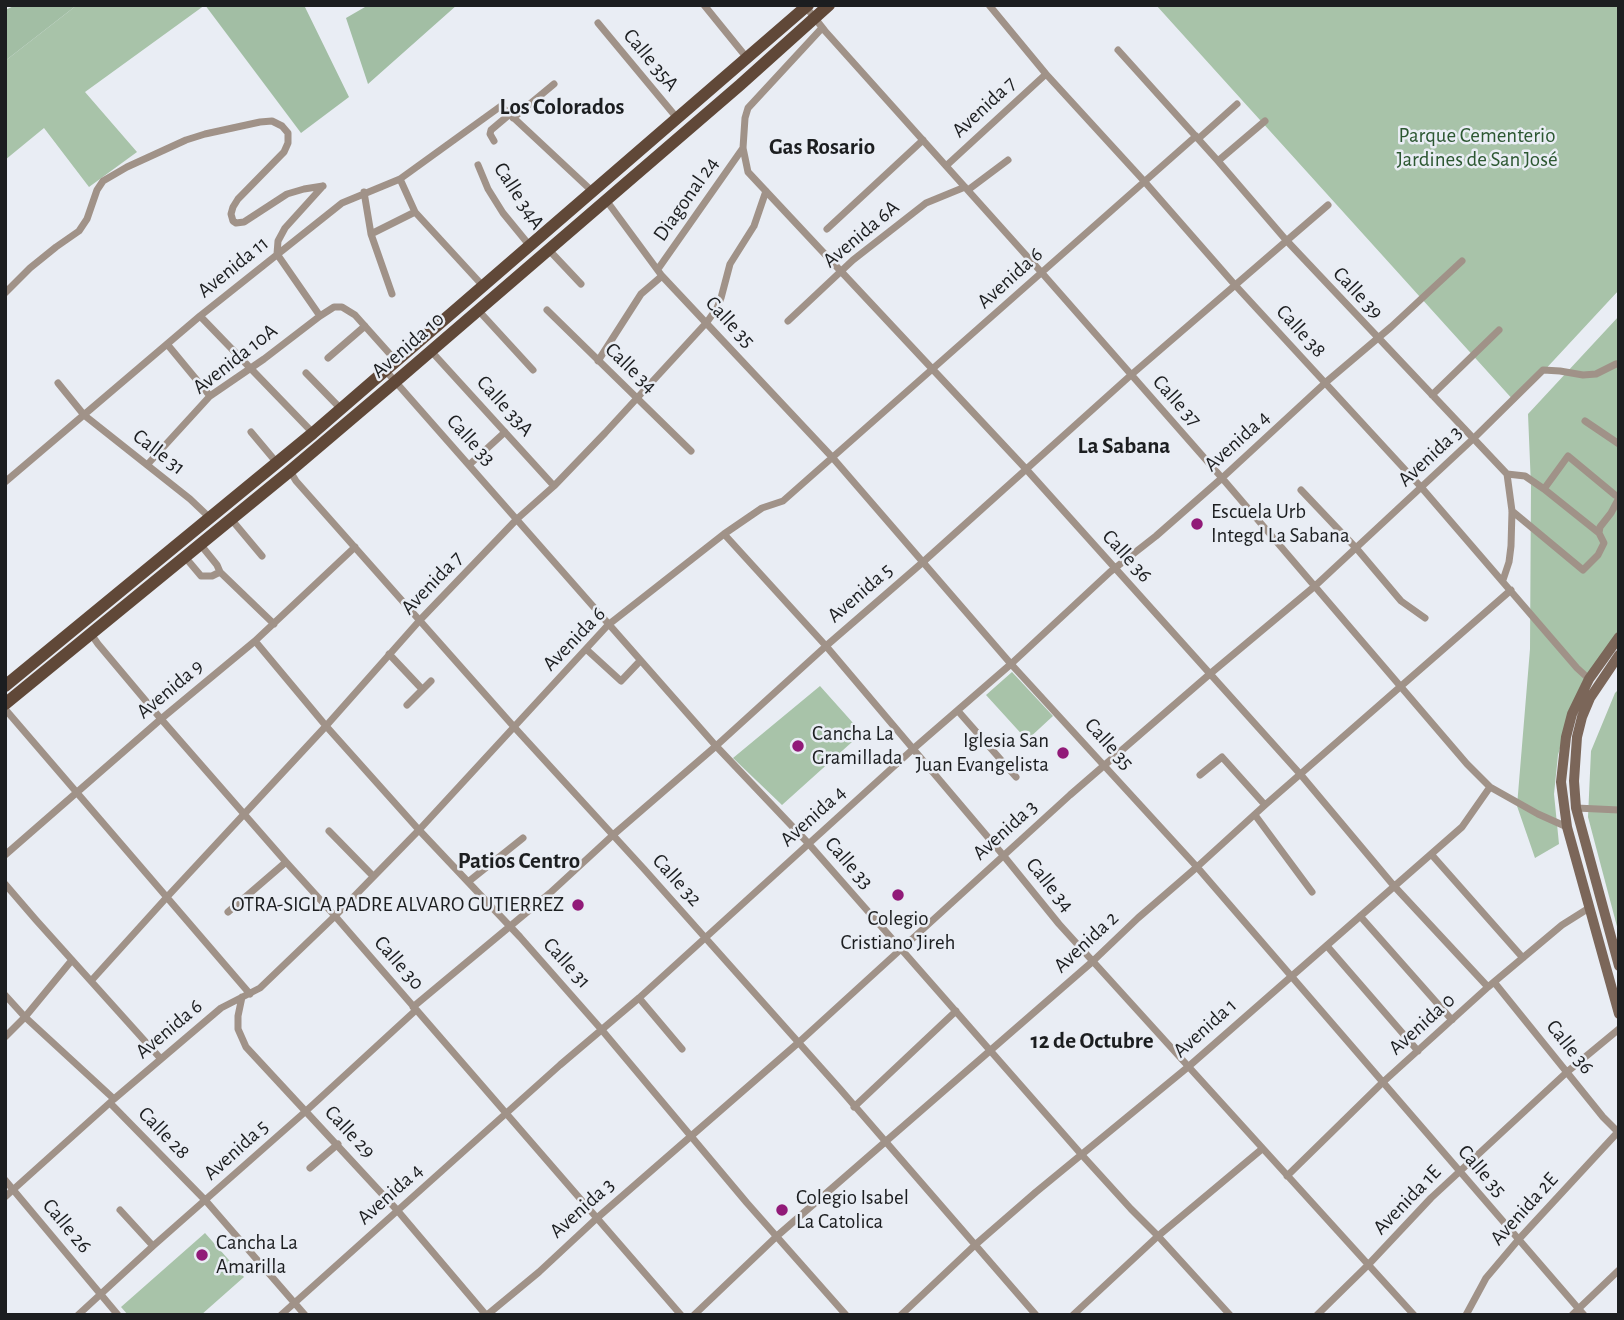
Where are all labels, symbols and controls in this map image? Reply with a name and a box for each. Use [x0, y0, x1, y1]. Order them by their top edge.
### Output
street label: Calle 35A [618, 24, 684, 96]
street label: Avenida 7 [947, 71, 1021, 143]
district label: Los Colorados [500, 93, 624, 121]
park label: Parque Cementerio Jardines de San José [1396, 123, 1558, 173]
district label: Gas Rosario [769, 133, 875, 161]
street label: Diagonal 24 [648, 152, 724, 246]
street label: Calle 34A [488, 158, 550, 234]
street label: Avenida 6A [818, 195, 904, 273]
street label: Avenida 11 [192, 231, 274, 303]
street label: Avenida 6 [972, 242, 1048, 314]
street label: Calle 39 [1327, 261, 1389, 325]
street label: Calle 35 [700, 291, 760, 353]
street label: Calle 38 [1271, 299, 1331, 363]
street label: Avenida 10 [366, 307, 450, 383]
street label: Avenida 10A [188, 318, 282, 400]
street label: Calle 34 [600, 337, 662, 399]
street label: Calle 33A [471, 370, 539, 442]
street label: Calle 37 [1147, 370, 1207, 432]
street label: Avenida 4 [1199, 405, 1275, 477]
street label: Calle 33 [441, 409, 501, 471]
street label: Avenida 3 [1393, 420, 1467, 492]
street label: Calle 31 [128, 424, 190, 480]
district label: La Sabana [1078, 432, 1170, 460]
place label: Escuela Urb Integd La Sabana [1211, 499, 1350, 549]
marker: Escuela Urb Integd La Sabana [1189, 516, 1205, 532]
street label: Calle 36 [1097, 524, 1157, 588]
street label: Avenida 7 [396, 546, 468, 620]
street label: Avenida 5 [822, 558, 898, 628]
street label: Avenida 6 [537, 602, 611, 676]
street label: Avenida 9 [131, 654, 209, 724]
street label: Calle 35 [1079, 713, 1139, 775]
place label: Cancha La Gramillada [812, 721, 903, 771]
place label: Iglesia San Juan Evangelista [916, 728, 1049, 778]
marker: Cancha La Gramillada [790, 738, 806, 754]
marker: Iglesia San Juan Evangelista [1055, 745, 1071, 761]
street label: Avenida 4 [775, 780, 851, 852]
street label: Avenida 3 [967, 794, 1043, 866]
street label: Calle 33 [819, 832, 879, 894]
district label: Patios Centro [458, 847, 580, 875]
street label: Calle 32 [647, 848, 707, 912]
street label: Calle 34 [1020, 853, 1080, 917]
marker: Colegio Cristiano Jireh [890, 887, 906, 903]
place label: OTRA-SIGLA PADRE ALVARO GUTIERREZ [231, 892, 564, 918]
marker: OTRA-SIGLA PADRE ALVARO GUTIERREZ [570, 897, 586, 913]
place label: Colegio Cristiano Jireh [841, 906, 955, 956]
street label: Avenida 2 [1048, 906, 1124, 978]
street label: Calle 30 [369, 931, 429, 995]
street label: Calle 31 [538, 932, 596, 994]
street label: Avenida 0 [1383, 988, 1461, 1060]
street label: Avenida 1 [1168, 993, 1242, 1063]
street label: Avenida 6 [130, 994, 208, 1064]
street label: Calle 36 [1540, 1015, 1600, 1079]
district label: 12 de Octubre [1030, 1027, 1154, 1055]
street label: Calle 29 [319, 1100, 381, 1164]
street label: Calle 28 [133, 1101, 195, 1165]
street label: Avenida 5 [198, 1114, 274, 1186]
street label: Calle 35 [1452, 1139, 1512, 1203]
street label: Avenida 4 [352, 1158, 428, 1230]
street label: Avenida 1E [1368, 1160, 1446, 1240]
street label: Avenida 2E [1485, 1167, 1563, 1251]
street label: Avenida 3 [544, 1172, 620, 1244]
place label: Colegio Isabel La Catolica [796, 1185, 909, 1235]
street label: Calle 26 [37, 1194, 97, 1258]
marker: Colegio Isabel La Catolica [774, 1202, 790, 1218]
place label: Cancha La Amarilla [216, 1230, 298, 1280]
marker: Cancha La Amarilla [194, 1247, 210, 1263]

